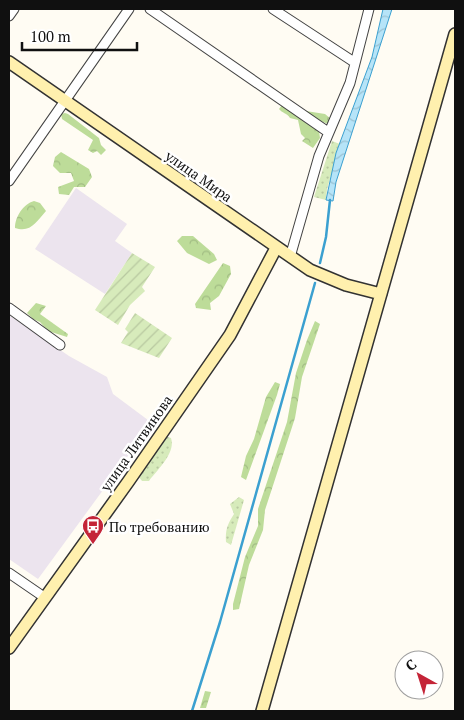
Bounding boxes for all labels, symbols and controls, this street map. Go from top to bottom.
scale bar [22,20,138,52]
text: 100 m [30,26,71,46]
street label: улица Мира [161,145,236,206]
street label: улица Литвинова [95,391,176,496]
bus stop icon: По требованию [81,514,105,545]
place label: По требованию [109,517,210,536]
north arrow [394,650,444,700]
text: С [401,654,420,675]

